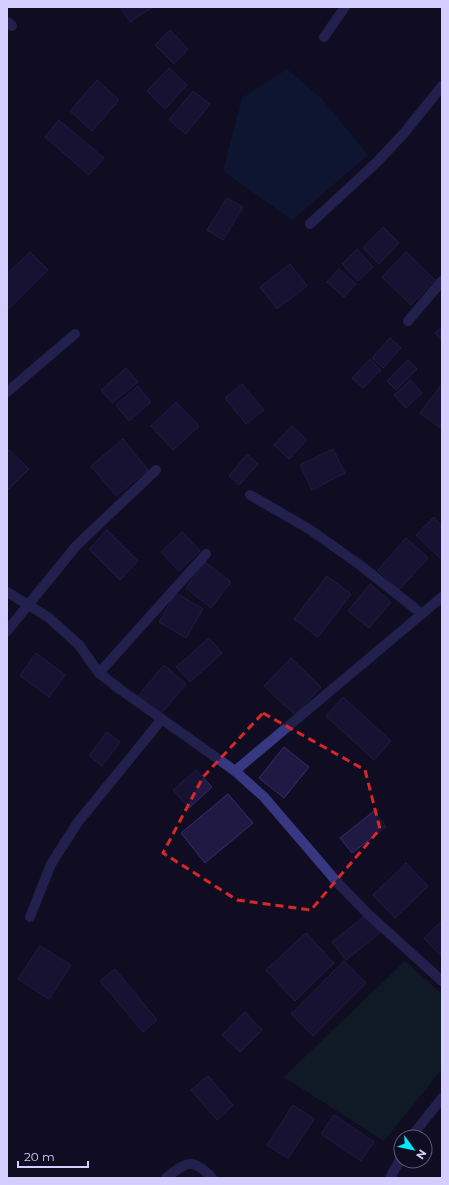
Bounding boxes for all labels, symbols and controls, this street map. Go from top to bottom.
north arrow [393,1129,433,1169]
scale bar [18,1143,88,1169]
text: N [413,1147,430,1162]
text: 20 m [24,1149,55,1164]

